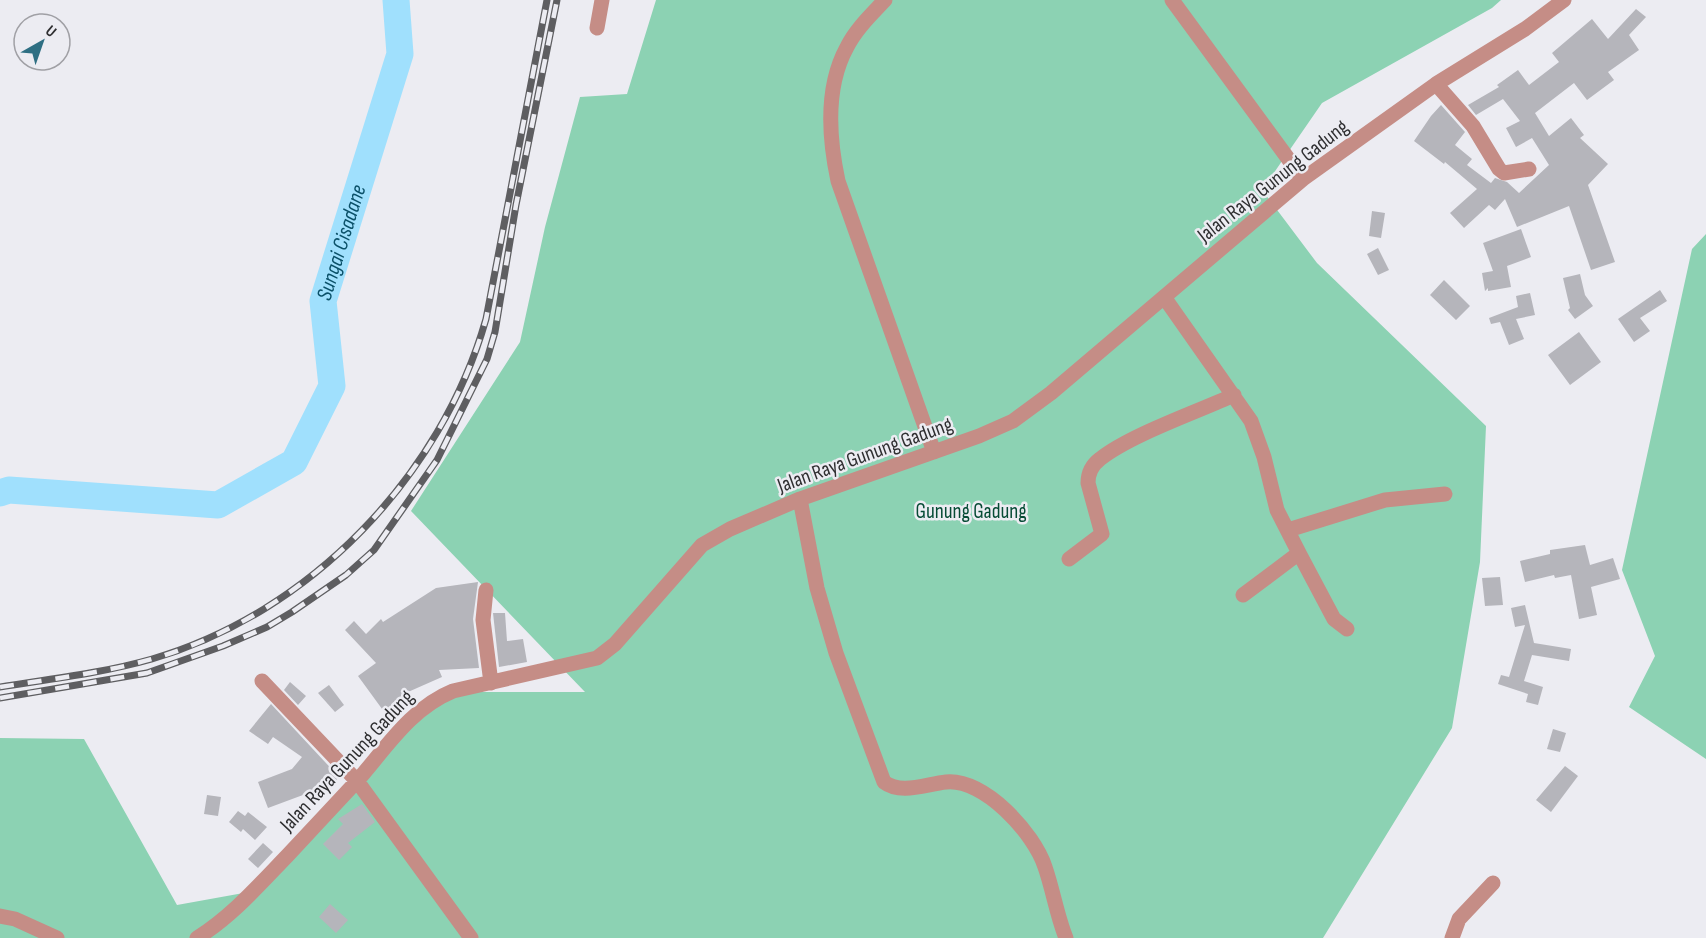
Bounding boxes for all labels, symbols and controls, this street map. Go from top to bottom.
north arrow [12,12,72,72]
text: U [41,22,60,42]
street label: Jalan Raya Gunung Gadung [1192,114,1353,248]
water label: Sungai Cisadane [311,181,372,304]
street label: Jalan Raya Gunung Gadung [773,412,956,499]
park label: Gunung Gadung [915,499,1027,524]
street label: Jalan Raya Gunung Gadung [274,685,419,838]

